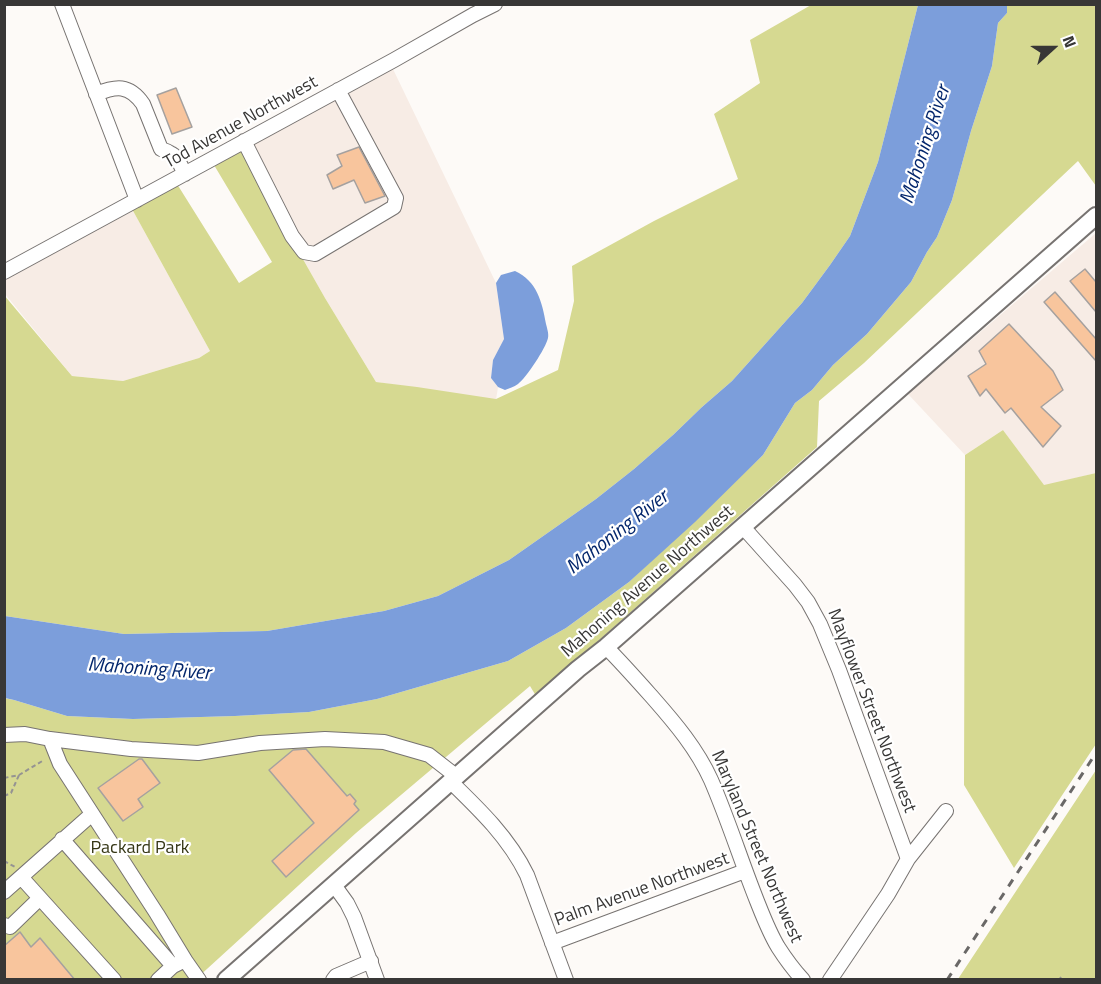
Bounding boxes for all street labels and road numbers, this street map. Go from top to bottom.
street label: Tod Avenue Northwest [160,72,322,174]
street label: Mahoning Avenue Northwest [557,501,739,663]
street label: Mayflower Street Northwest [822,606,920,816]
street label: Maryland Street Northwest [706,748,806,946]
street label: Palm Avenue Northwest [552,848,732,932]

